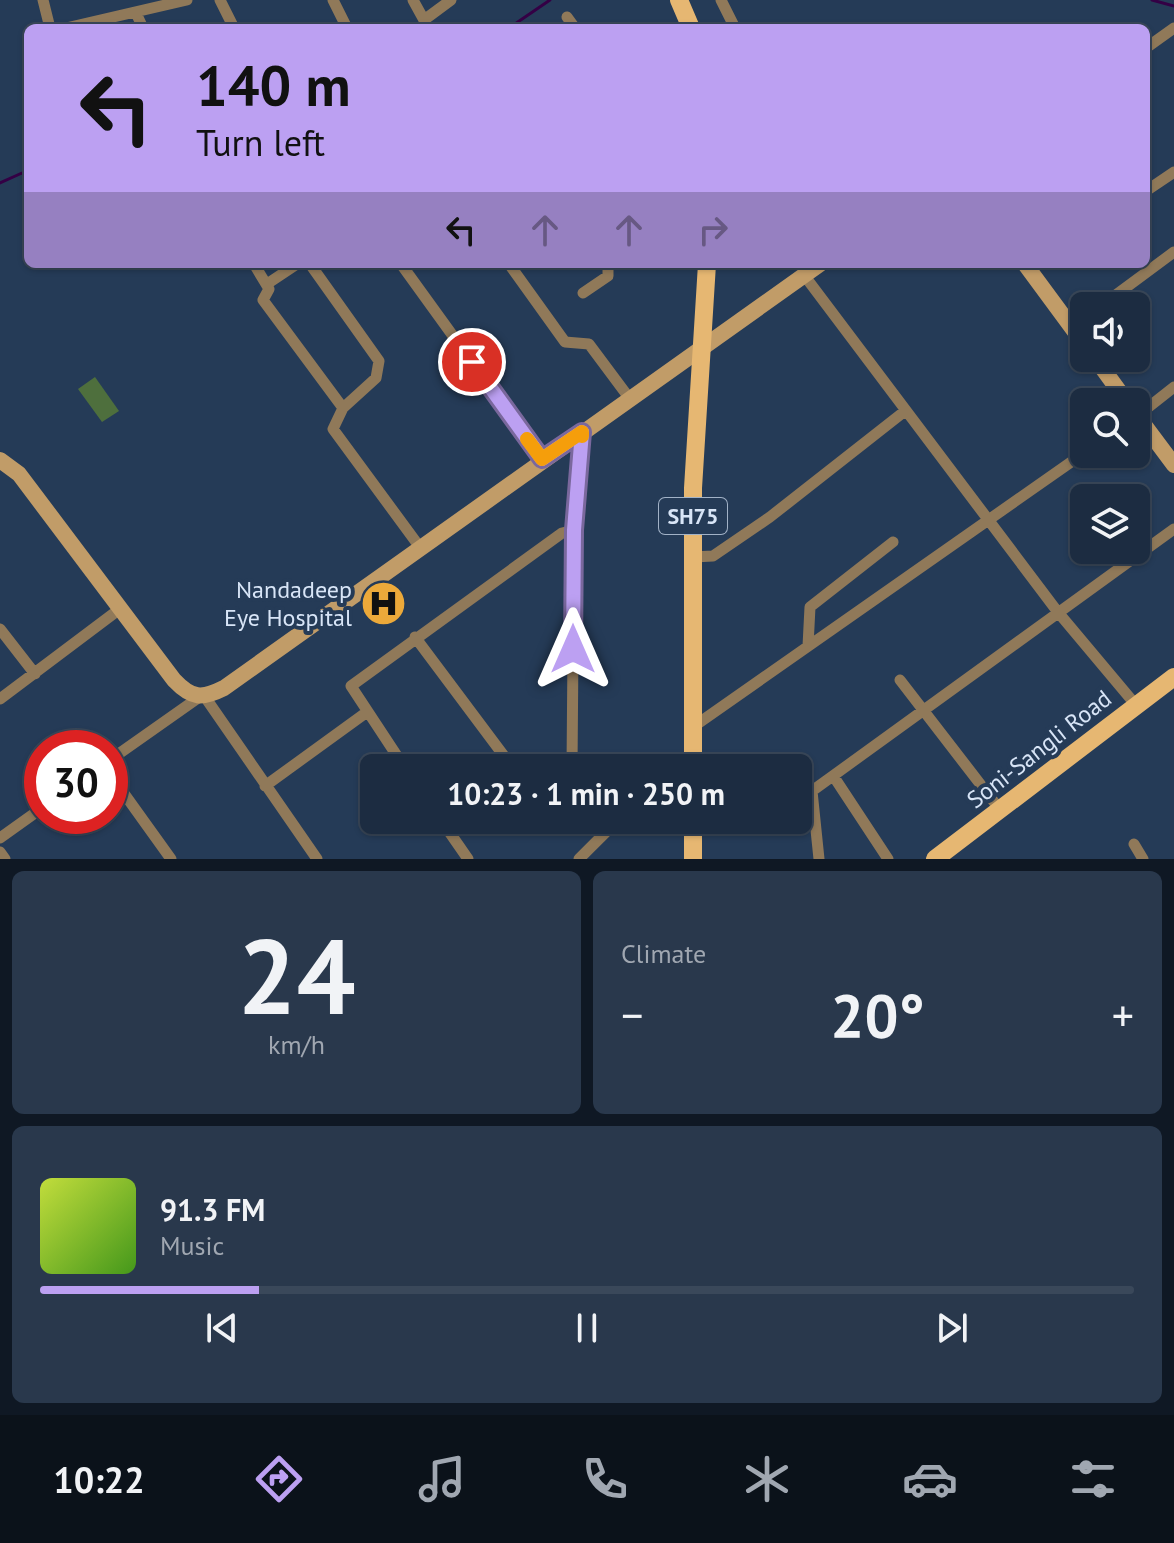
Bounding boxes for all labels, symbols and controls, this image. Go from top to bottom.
text: 140 m [196,49,351,121]
icon: left [64,56,168,160]
text: Turn left [196,119,325,166]
icon: left [439,208,483,252]
icon: ahead [523,208,567,252]
icon: ahead [607,208,651,252]
icon: right [691,208,735,252]
map controls [1070,292,1150,564]
button: sound [1070,292,1150,372]
pin [438,328,506,396]
icon: arrive [450,340,494,384]
button: search [1070,388,1150,468]
button: layers [1070,484,1150,564]
road number: SH75 [659,498,727,534]
place label: Nandadeep Eye Hospital [224,574,352,633]
hospital icon: Nandadeep Eye Hospital [359,579,407,627]
position arrow [531,607,615,691]
street label: Soni-Sangli Road [960,683,1118,815]
speed limit sign: 30 [24,730,128,834]
text: 10:23 · 1 min · 250 m [447,774,725,813]
text: 24 [238,908,355,1043]
text: Climate [621,937,706,970]
text: 20° [830,976,925,1054]
text: − [621,986,643,1043]
text: + [1112,986,1134,1043]
text: km/h [268,1028,325,1061]
text: 91.3 FM [160,1190,265,1229]
text: Music [160,1229,224,1262]
icon: previous [200,1306,244,1350]
icon: pause [565,1306,609,1350]
icon: next [930,1306,974,1350]
icon: directions [251,1451,307,1507]
icon: music [414,1451,470,1507]
icon: phone [577,1451,633,1507]
icon: climate [739,1451,795,1507]
icon: car [902,1451,958,1507]
icon: filters [1065,1451,1121,1507]
text: 10:22 [53,1456,145,1503]

